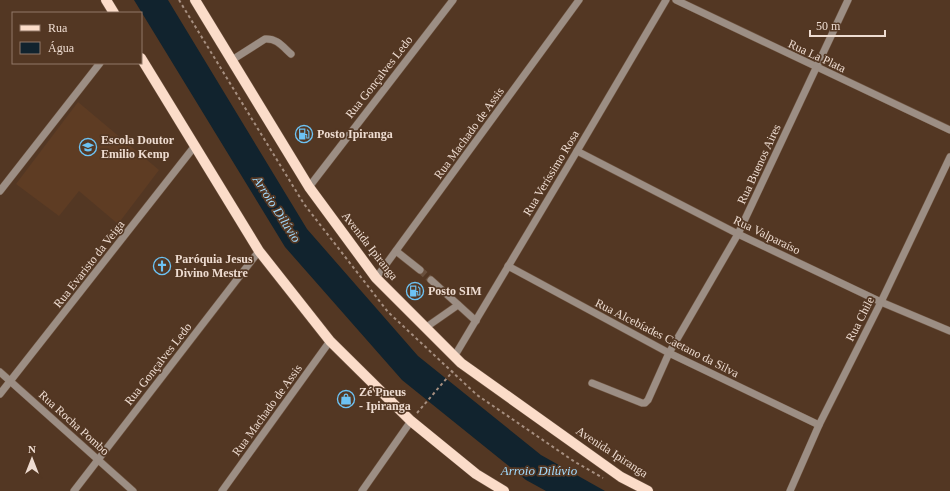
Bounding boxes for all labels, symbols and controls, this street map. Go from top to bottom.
legend [12,12,142,64]
scale bar [810,12,885,38]
text: 50 m [816,19,841,33]
text: Rua [48,21,68,35]
street label: Rua Gonçalves Ledo [343,33,415,121]
street label: Rua La Plata [786,37,849,76]
text: Água [48,41,75,55]
street label: Rua Machado de Assis [431,84,507,181]
street label: Rua Buenos Aires [734,121,784,206]
fuel station icon: Posto Ipiranga [294,124,314,144]
place label: Posto Ipiranga [317,127,393,141]
street label: Rua Veríssimo Rosa [520,127,582,218]
place label: Escola Doutor Emilio Kemp [101,133,175,161]
school or university icon: Escola Doutor Emilio Kemp [78,137,98,157]
water label: Arroio Dilúvio [249,172,304,246]
street label: Avenida Ipiranga [339,209,401,283]
street label: Rua Valparaíso [731,213,803,257]
street label: Rua Evaristo da Veiga [51,217,128,310]
place label: Paróquia Jesus Divino Mestre [175,252,253,280]
church icon: Paróquia Jesus Divino Mestre [152,256,172,276]
fuel station icon: Posto SIM [405,281,425,301]
place label: Posto SIM [428,284,482,298]
street label: Rua Chile [843,294,877,344]
street label: Rua Alcebíades Caetano da Silva [593,296,742,381]
street label: Rua Gonçalves Ledo [122,320,194,408]
street label: Rua Machado de Assis [229,361,305,458]
place label: Zé Pneus - Ipiranga [359,385,411,413]
street label: Rua Rocha Pombo [36,388,112,458]
shop icon: Zé Pneus - Ipiranga [336,389,356,409]
street label: Avenida Ipiranga [573,424,651,481]
north arrow [12,439,52,479]
text: N [28,443,36,455]
water label: Arroio Dilúvio [500,463,578,478]

